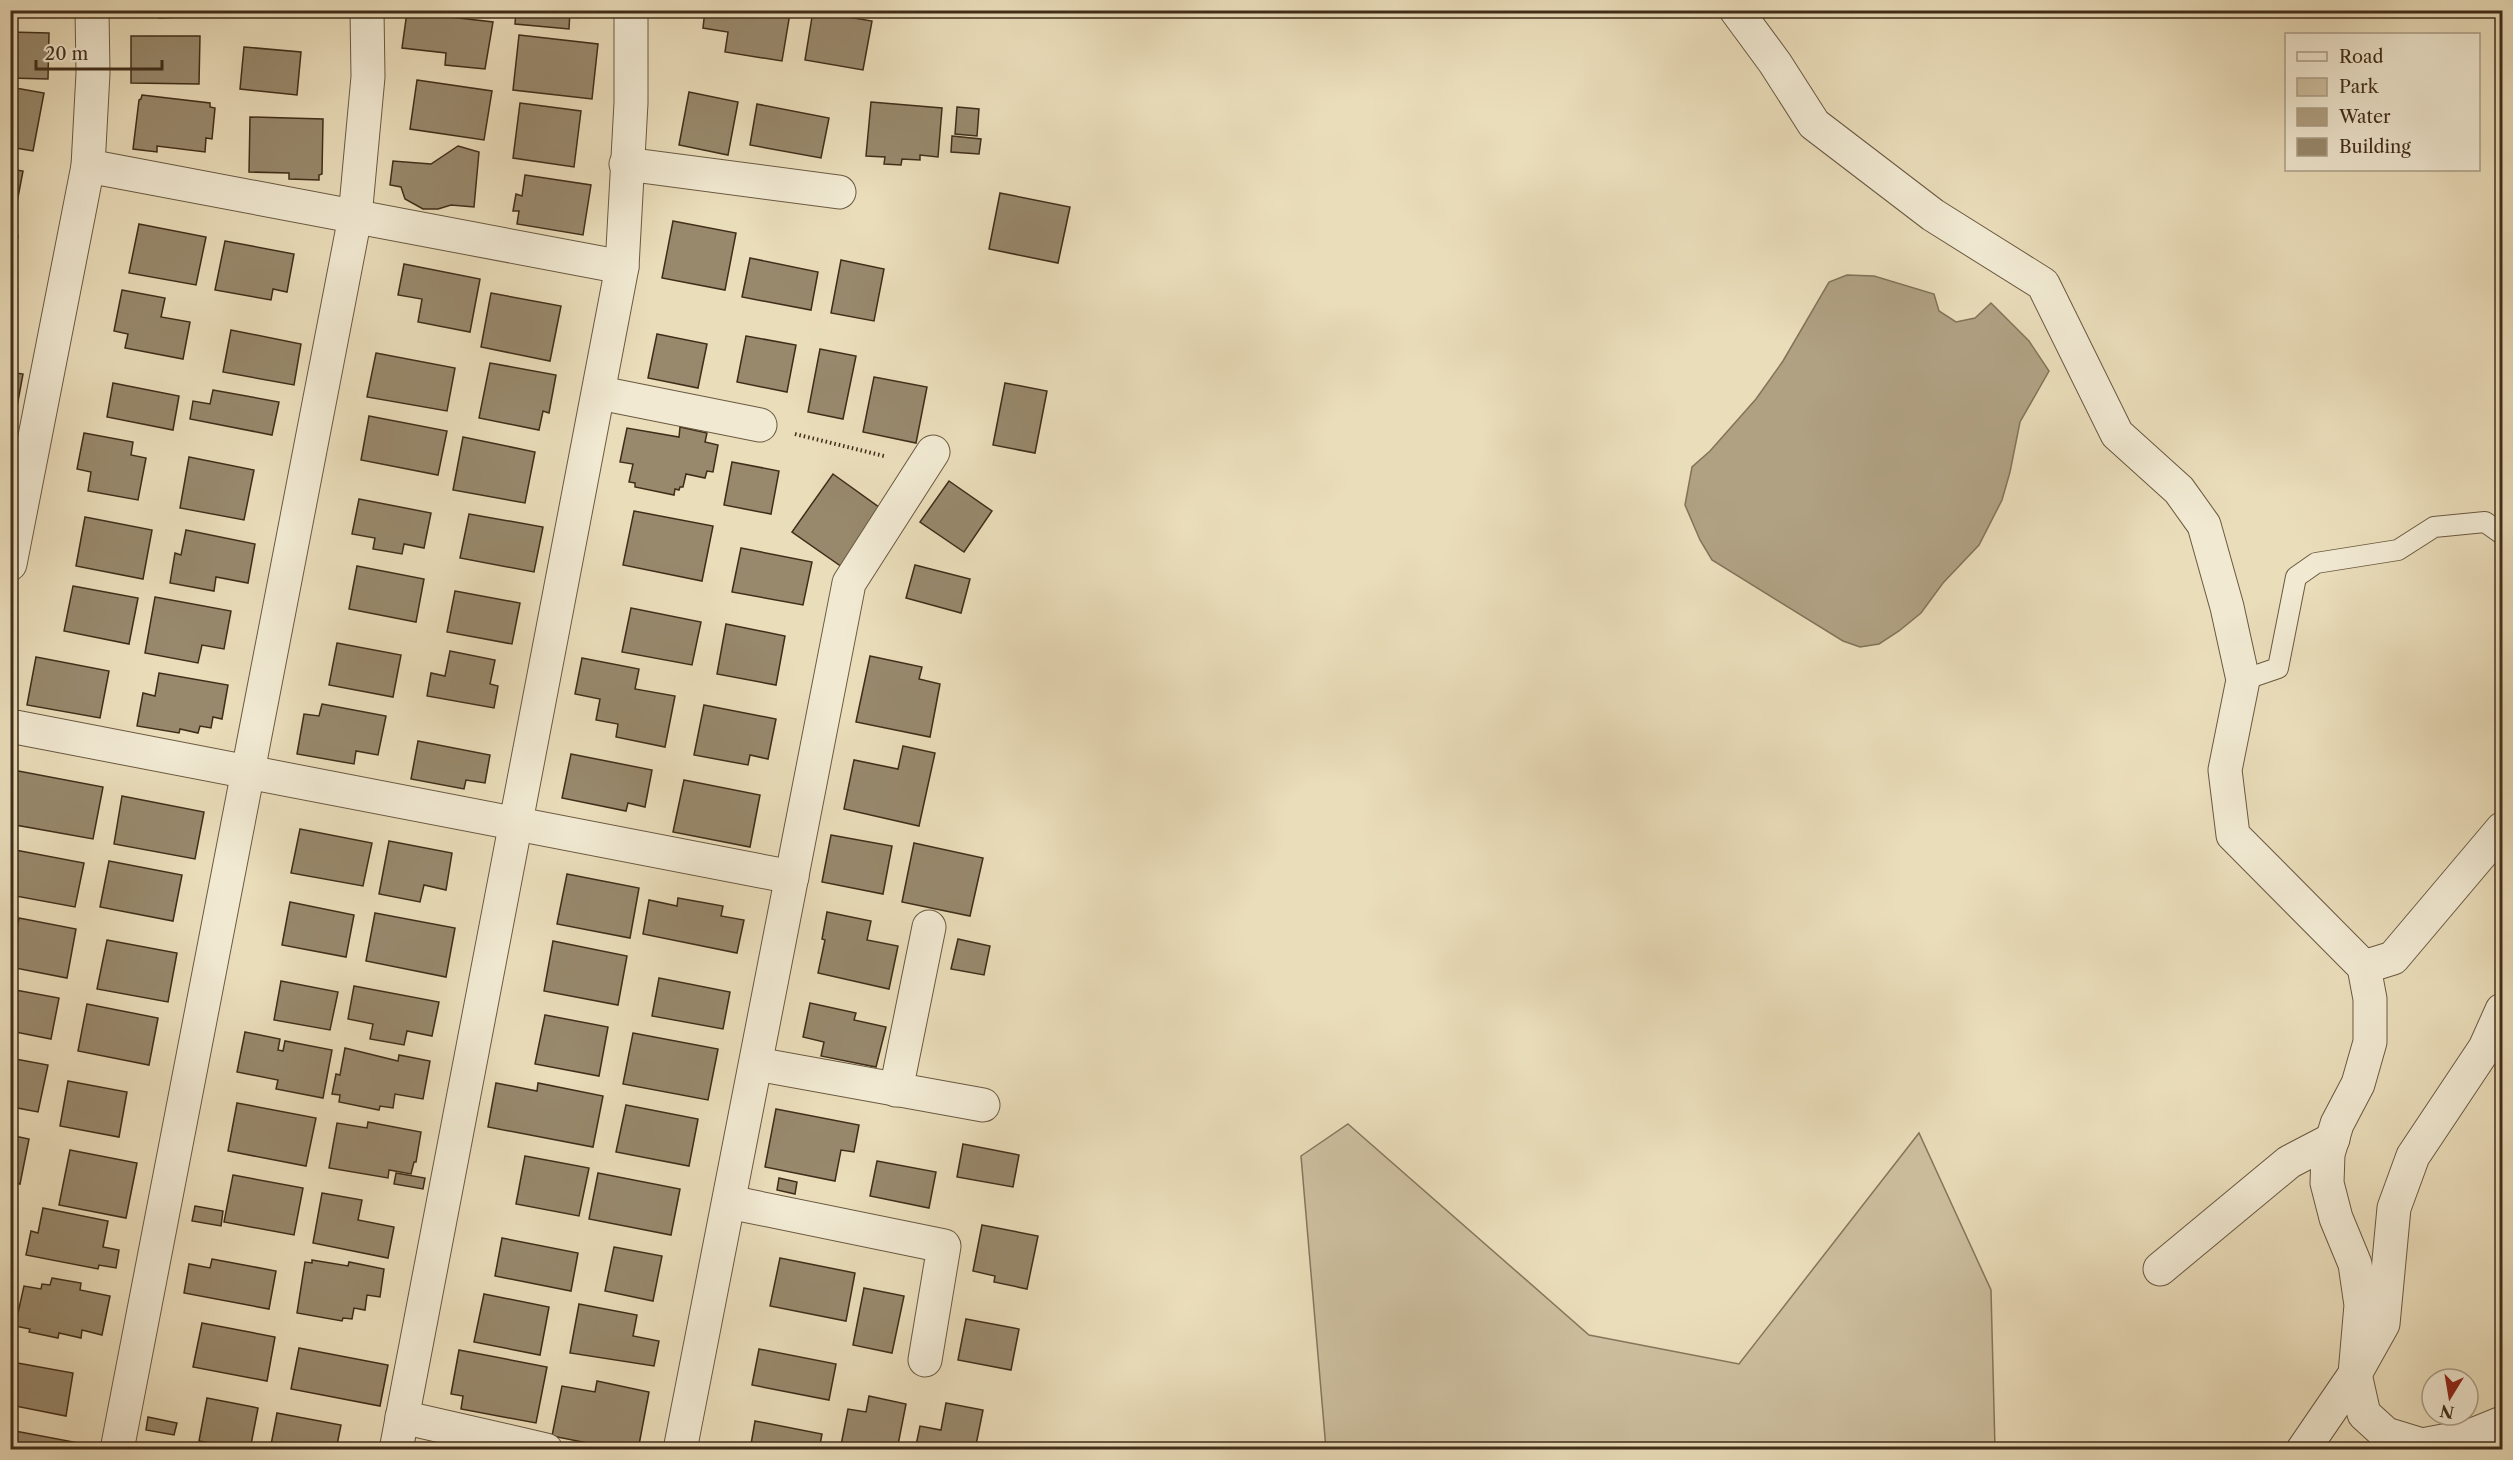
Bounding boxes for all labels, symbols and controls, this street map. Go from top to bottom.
scale bar [36,33,162,71]
legend [2285,33,2480,171]
text: 20 m [45,43,89,65]
text: Road [2339,46,2384,68]
text: Park [2339,76,2380,98]
text: Water [2338,106,2391,128]
text: Building [2339,136,2411,158]
north arrow [2420,1367,2480,1427]
text: N [2438,1401,2456,1423]

